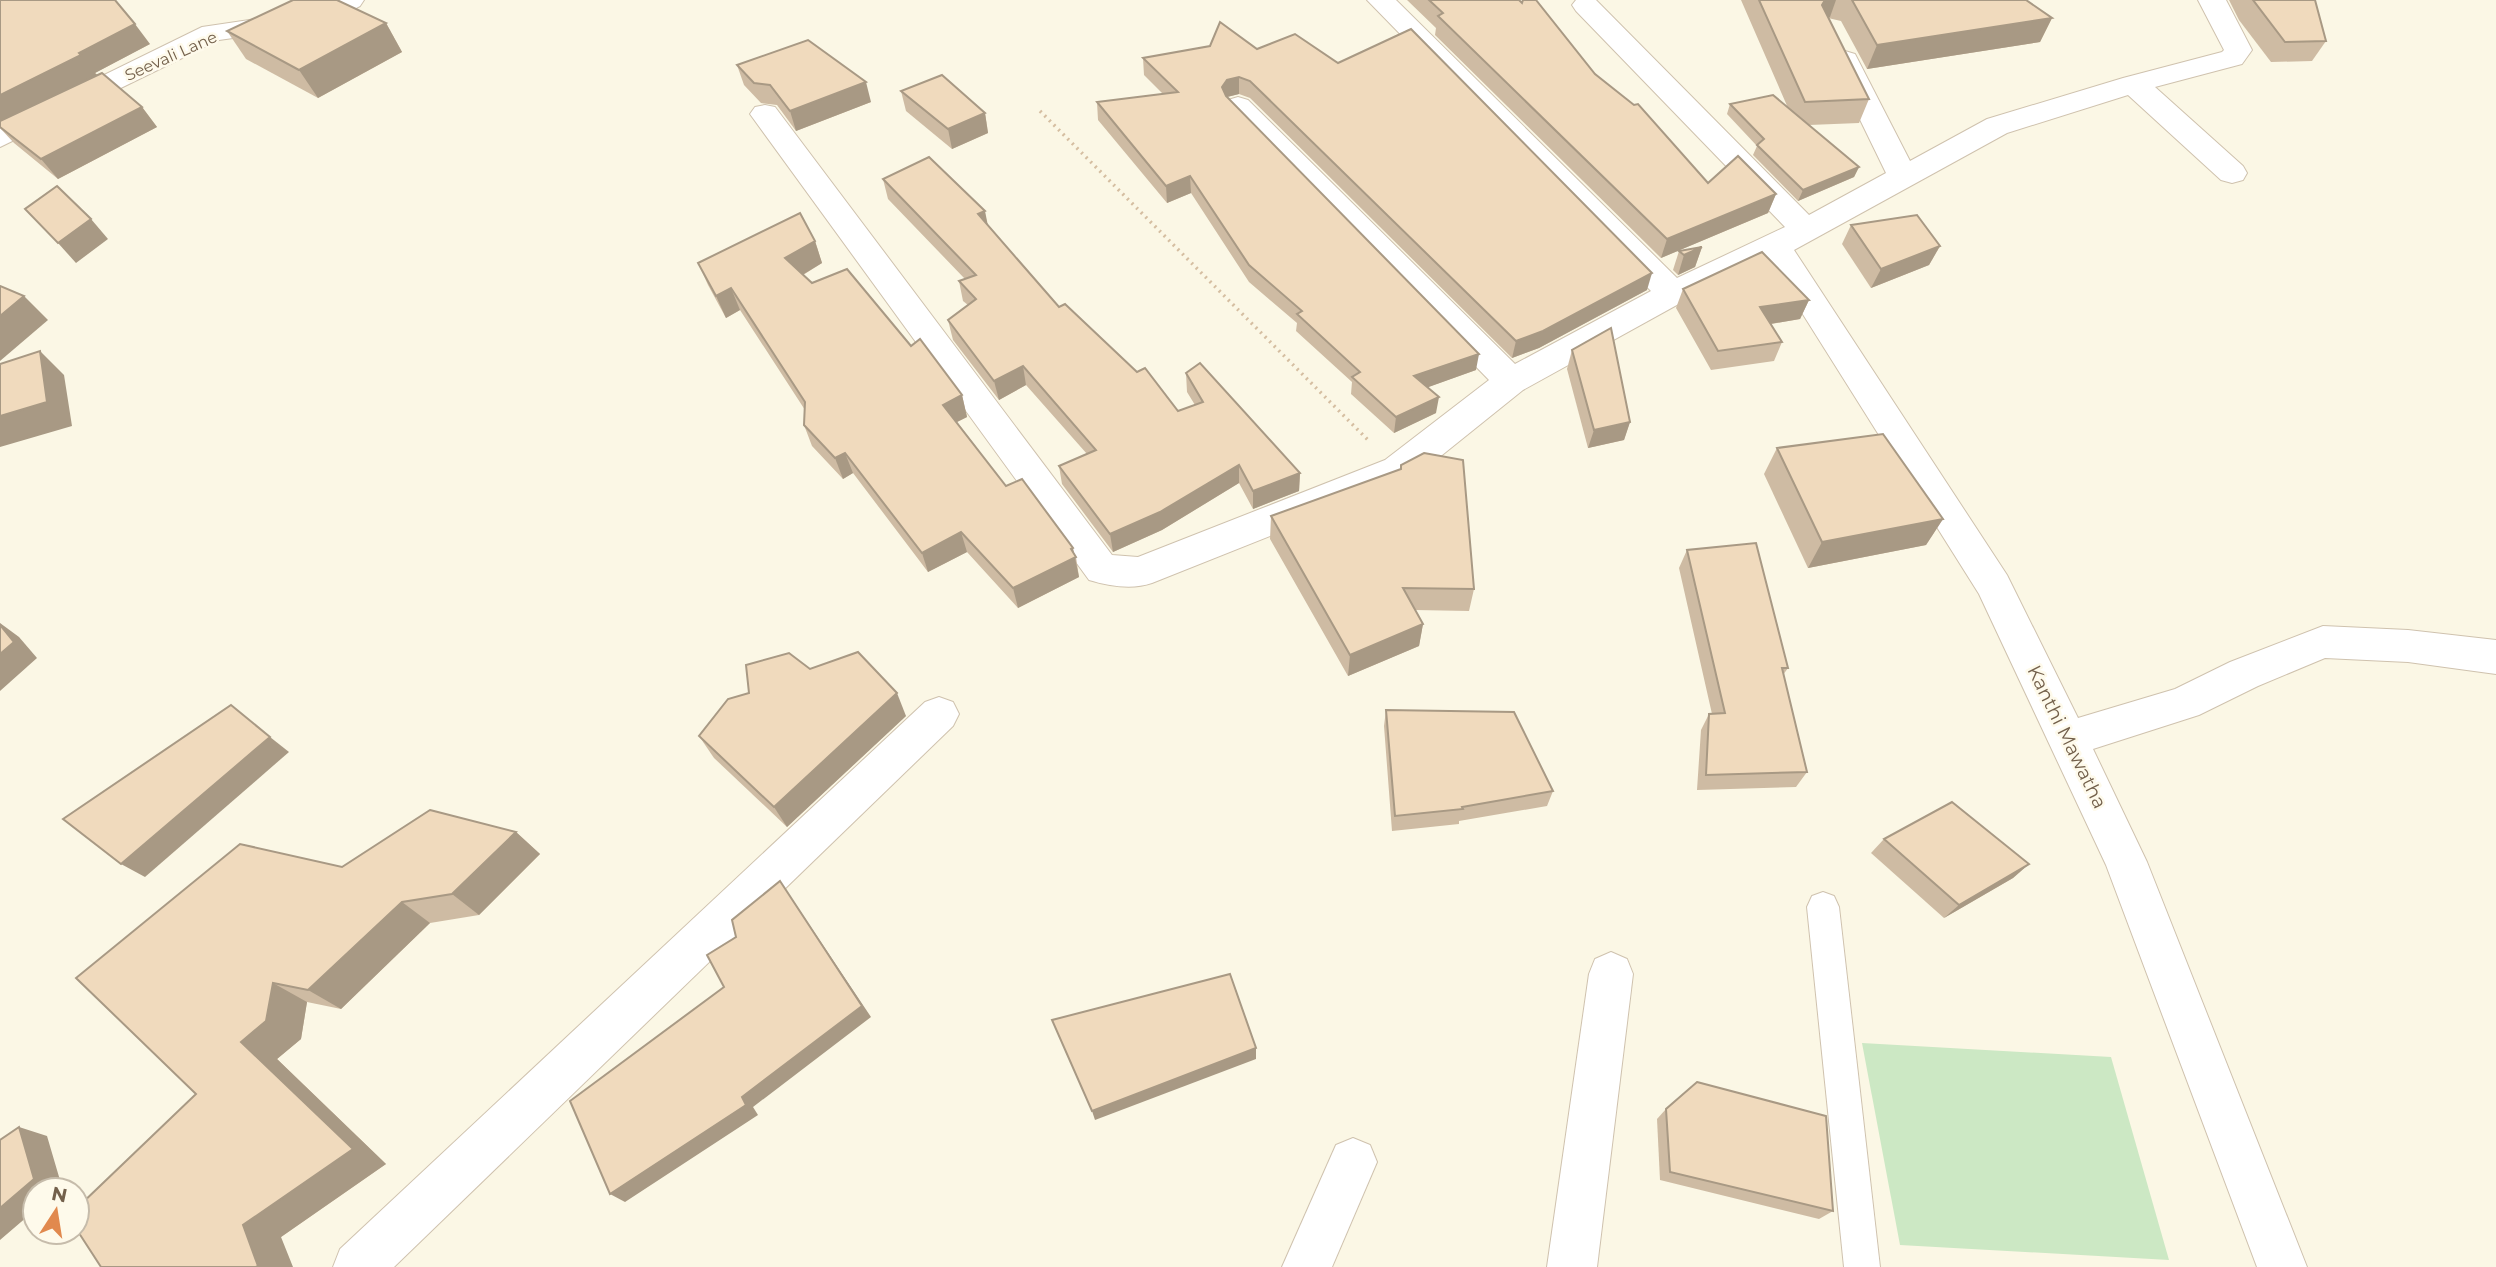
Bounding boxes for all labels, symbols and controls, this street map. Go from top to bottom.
street label: Seevali Lane [122,27,220,85]
street label: Kanthi Mawatha [2022,662,2112,812]
north arrow [21,1176,91,1246]
text: N [50,1182,69,1208]

